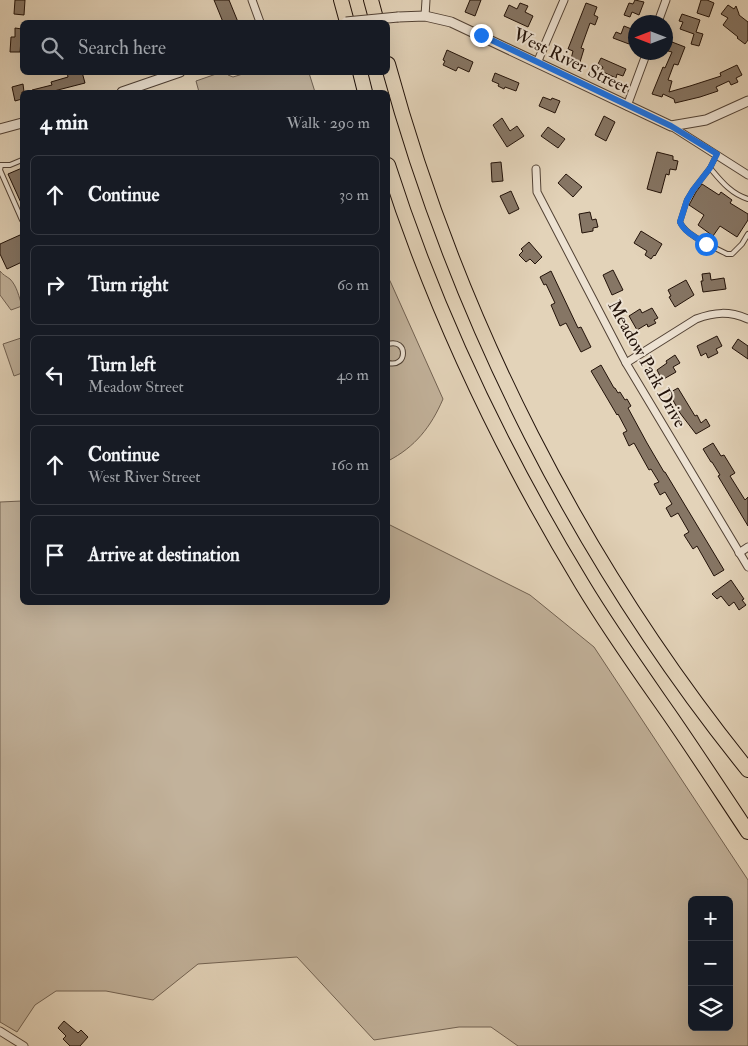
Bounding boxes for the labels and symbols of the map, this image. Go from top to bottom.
north arrow [628,15,673,60]
street label: West River Street [508,22,633,99]
route end [470,24,493,47]
route start [695,233,718,256]
street label: Meadow Park Drive [602,296,692,432]

